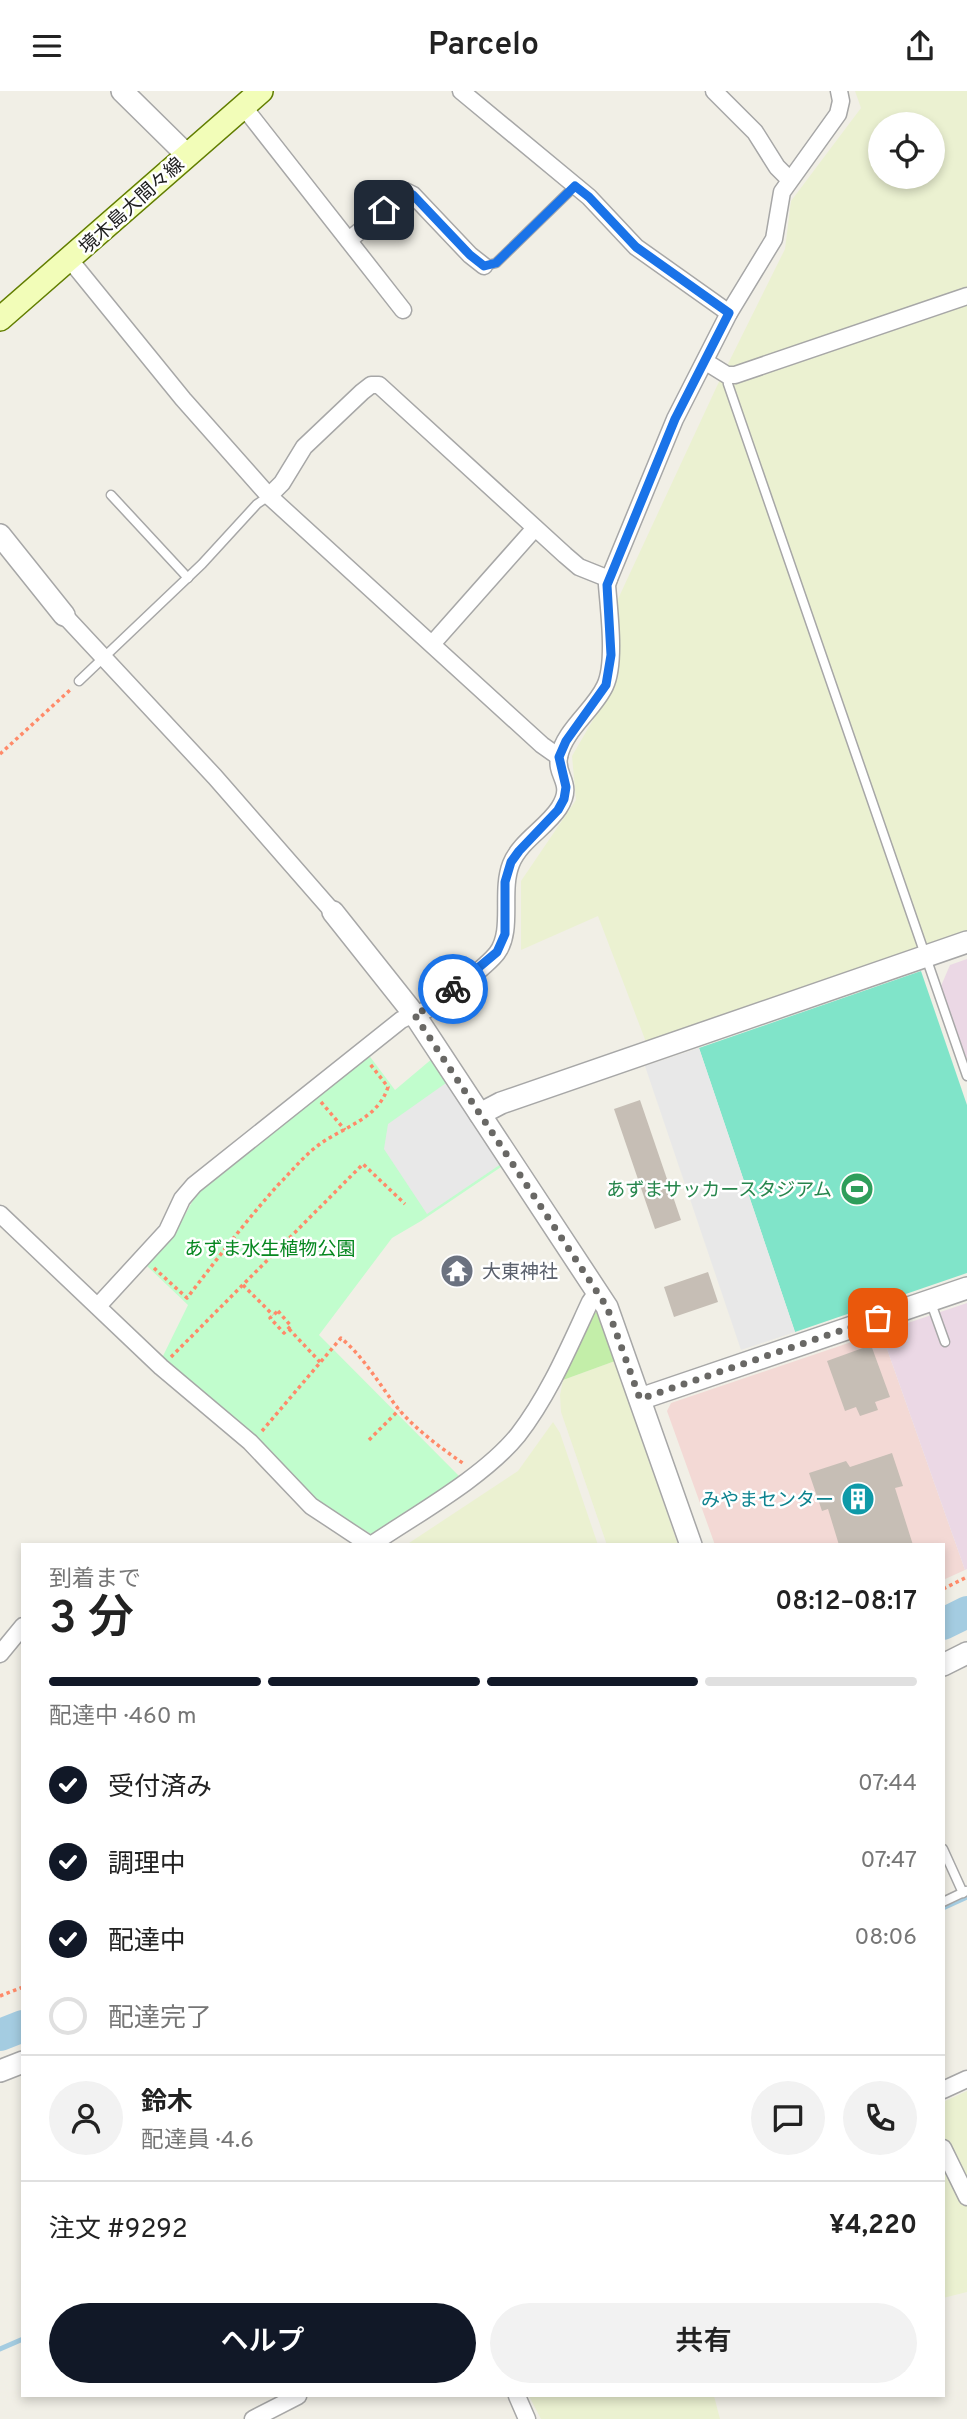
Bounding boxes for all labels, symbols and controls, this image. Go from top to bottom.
text: Parcelo [428,26,539,66]
icon: menu [28,27,66,65]
icon: share [901,27,939,65]
map controls [868,112,945,189]
button: locate [868,112,945,189]
street label: 境木島大間々線 [75,153,190,260]
pin [354,180,414,240]
icon: home [365,191,403,229]
courier [418,954,488,1024]
icon: bike [434,970,472,1008]
sports icon: あずまサッカースタジアム [838,1170,876,1208]
place label: あずまサッカースタジアム [606,1179,832,1203]
park label: あずま水生植物公園 [184,1238,356,1262]
temple icon: 大東神社 [438,1252,476,1290]
place label: 大東神社 [482,1261,558,1285]
pin [848,1288,908,1348]
icon: bag [859,1299,897,1337]
building icon: みやまセンター [839,1480,877,1518]
place label: みやまセンター [701,1489,834,1513]
text: 到着まで [49,1566,141,1595]
text: 08:12–08:17 [775,1586,917,1619]
text: 3 分 [49,1591,134,1650]
text: 配達中 · 460 m [49,1703,196,1732]
icon: check [49,1766,87,1804]
text: 07:44 [858,1770,917,1799]
text: 受付済み [108,1772,212,1805]
icon: check [49,1843,87,1881]
text: 07:47 [861,1847,917,1876]
text: 調理中 [108,1849,186,1882]
icon: check [49,1920,87,1958]
text: 08:06 [855,1924,917,1953]
text: 配達中 [108,1926,186,1959]
text: 配達完了 [108,2003,212,2036]
button: person [49,2081,123,2155]
button: chat [751,2081,825,2155]
button: phone [843,2081,917,2155]
text: 鈴木 [141,2087,193,2120]
text: 配達員 · 4.6 [141,2127,254,2156]
text: ¥4,220 [829,2210,917,2243]
text: 注文 #9292 [49,2214,188,2247]
button: ヘルプ [49,2303,476,2383]
button: 共有 [490,2303,917,2383]

